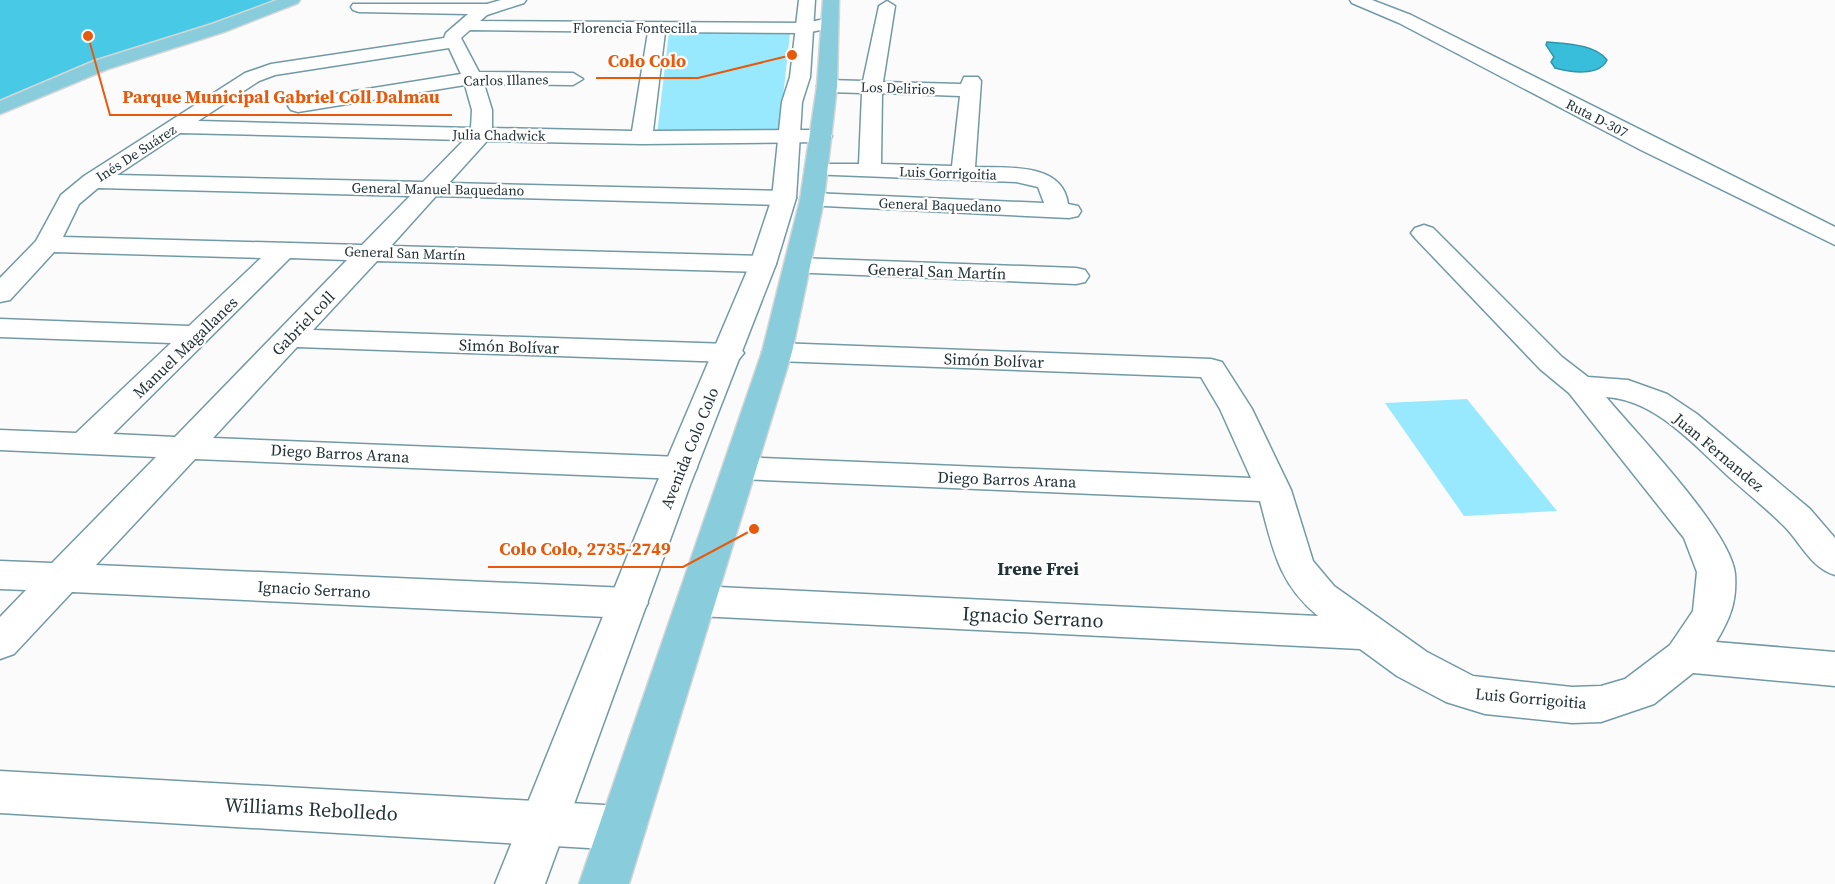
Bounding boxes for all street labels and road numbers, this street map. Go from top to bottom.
street label: Florencia Fontecilla [573,18,698,38]
street label: Carlos Illanes [463,69,549,91]
street label: Los Delirios [860,77,936,99]
street label: Ruta D-307 [1562,94,1632,142]
street label: Inés De Suárez [92,119,181,186]
street label: Julia Chadwick [451,124,546,146]
street label: Luis Gorrigoitia [899,161,998,185]
street label: General Manuel Baquedano [351,177,525,201]
street label: General Baquedano [878,193,1002,217]
street label: General San Martín [344,241,467,265]
street label: General San Martín [867,258,1007,284]
street label: Gabriel coll [267,286,340,360]
street label: Manuel Magallanes [128,291,242,403]
street label: Simón Bolívar [459,333,560,359]
street label: Simón Bolívar [944,347,1045,373]
street label: Avenida Colo Colo [655,384,723,512]
street label: Juan Fernandez [1668,407,1769,496]
street label: Diego Barros Arana [270,438,411,468]
street label: Diego Barros Arana [937,466,1078,492]
street label: Ignacio Serrano [257,575,371,603]
street label: Ignacio Serrano [962,599,1104,635]
street label: Luis Gorrigoitia [1474,682,1588,714]
street label: Williams Rebolledo [224,790,398,828]

